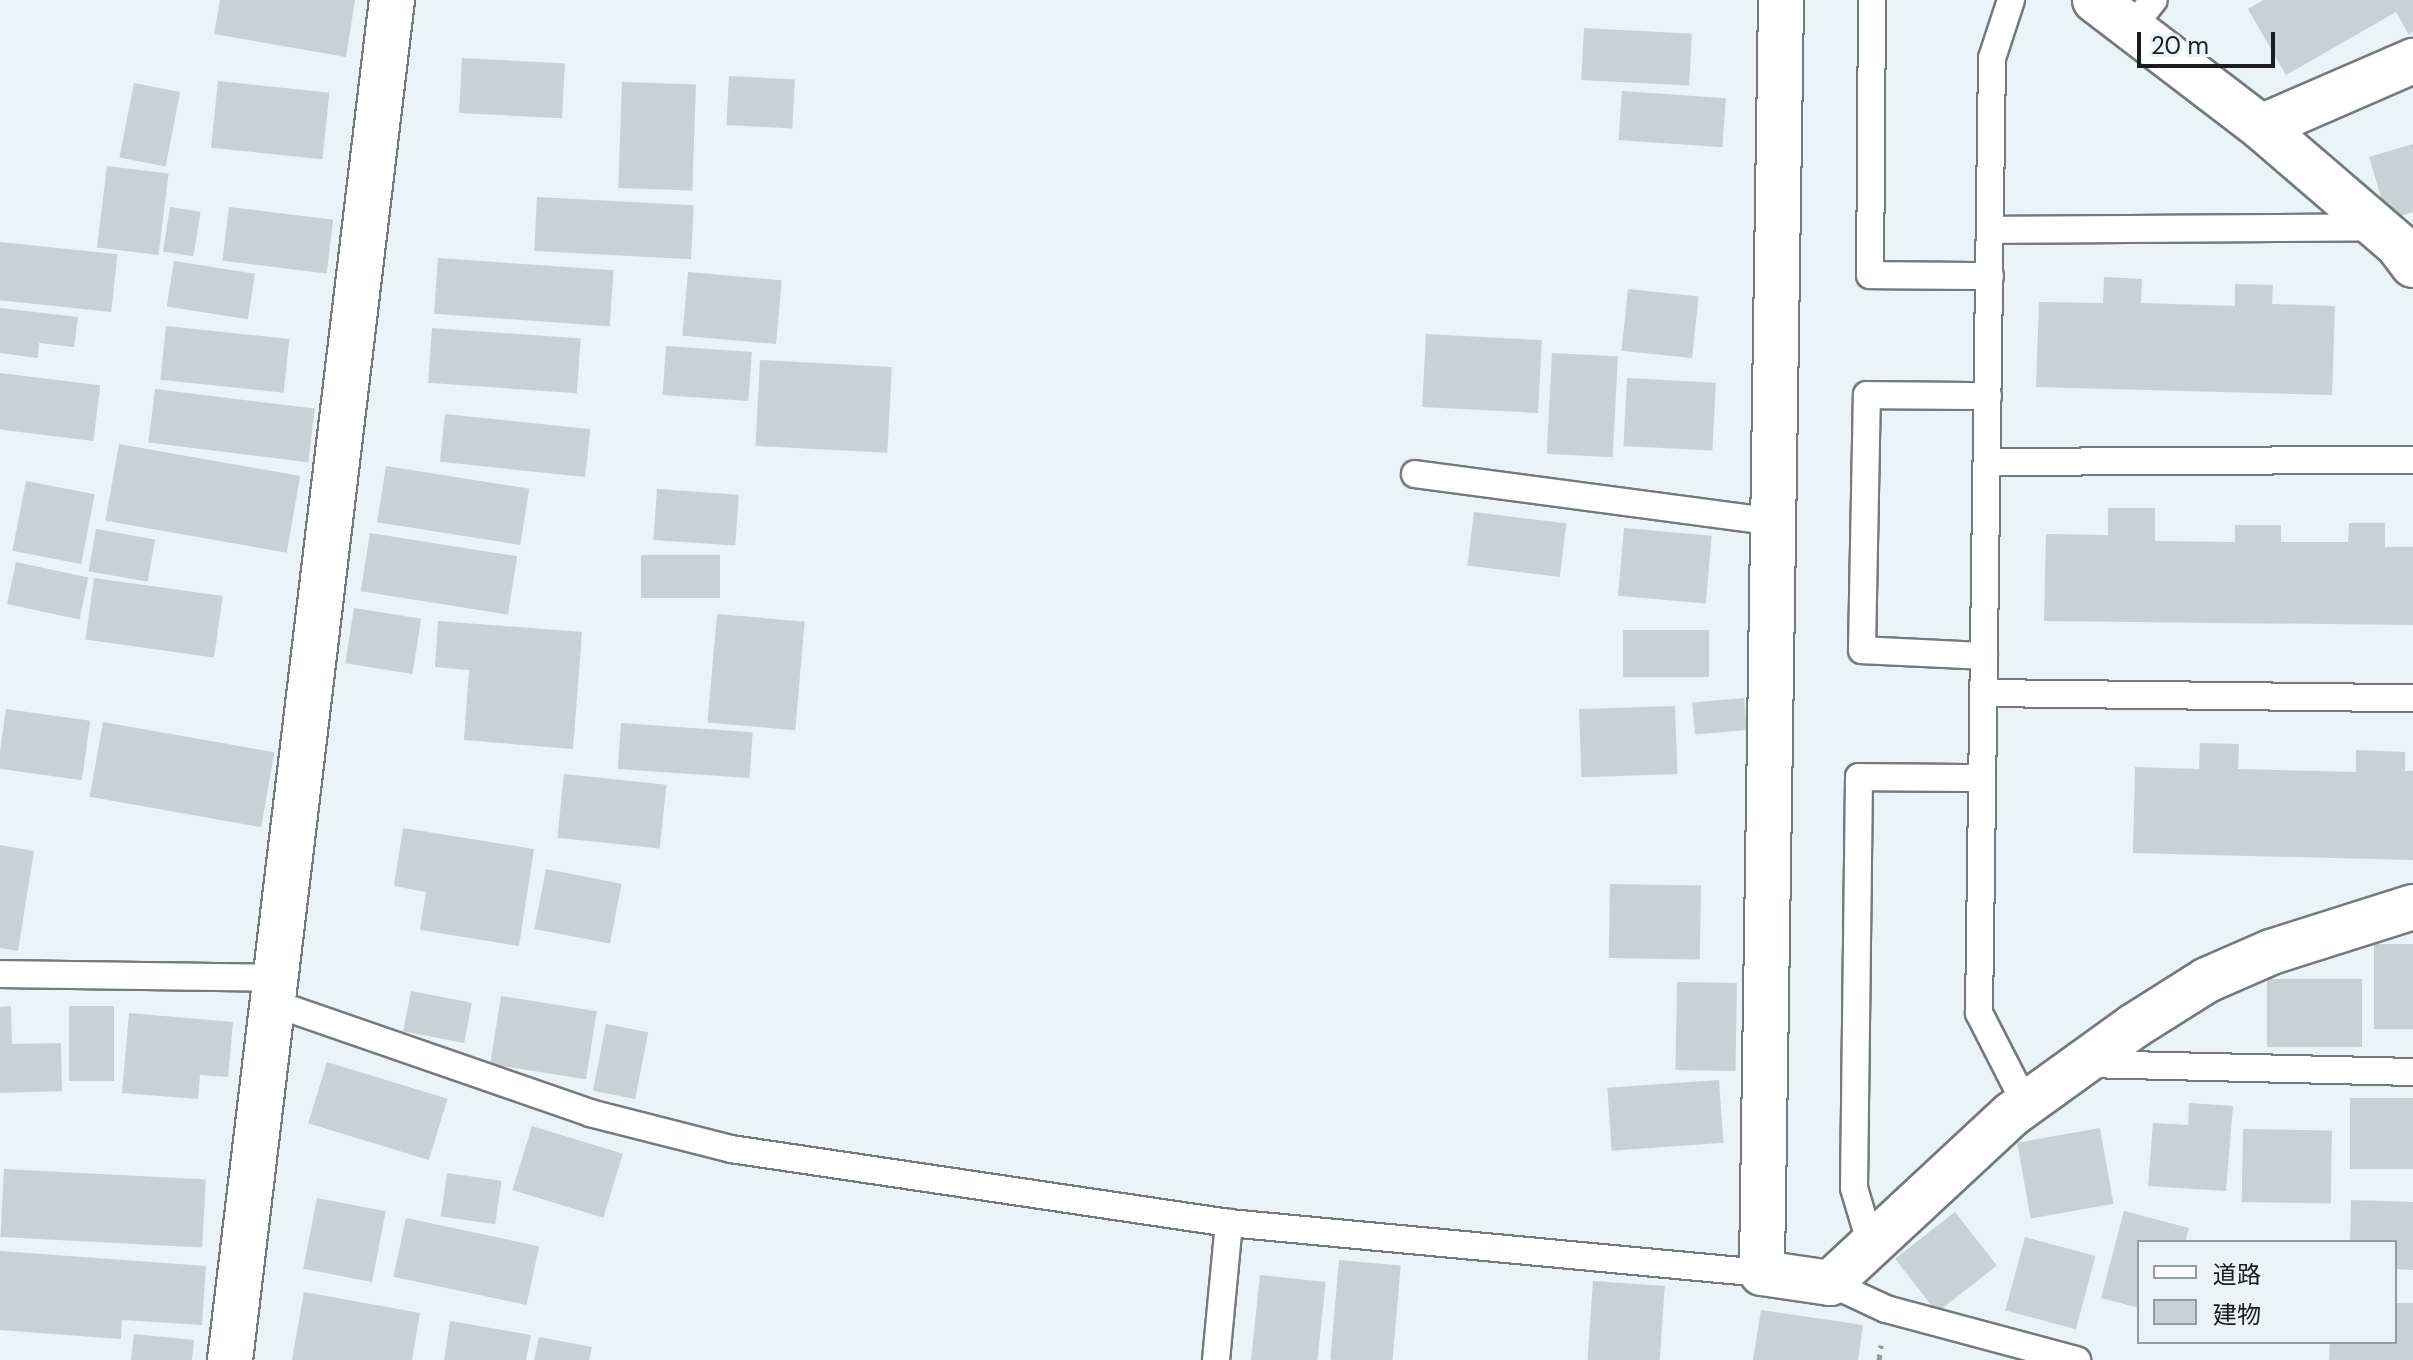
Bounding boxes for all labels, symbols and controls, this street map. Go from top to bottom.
scale bar [2141,16,2279,66]
text: 20 m [2151,30,2209,61]
legend [2137,1240,2397,1344]
text: 道路 [2213,1259,2261,1290]
text: 建物 [2213,1299,2261,1330]

